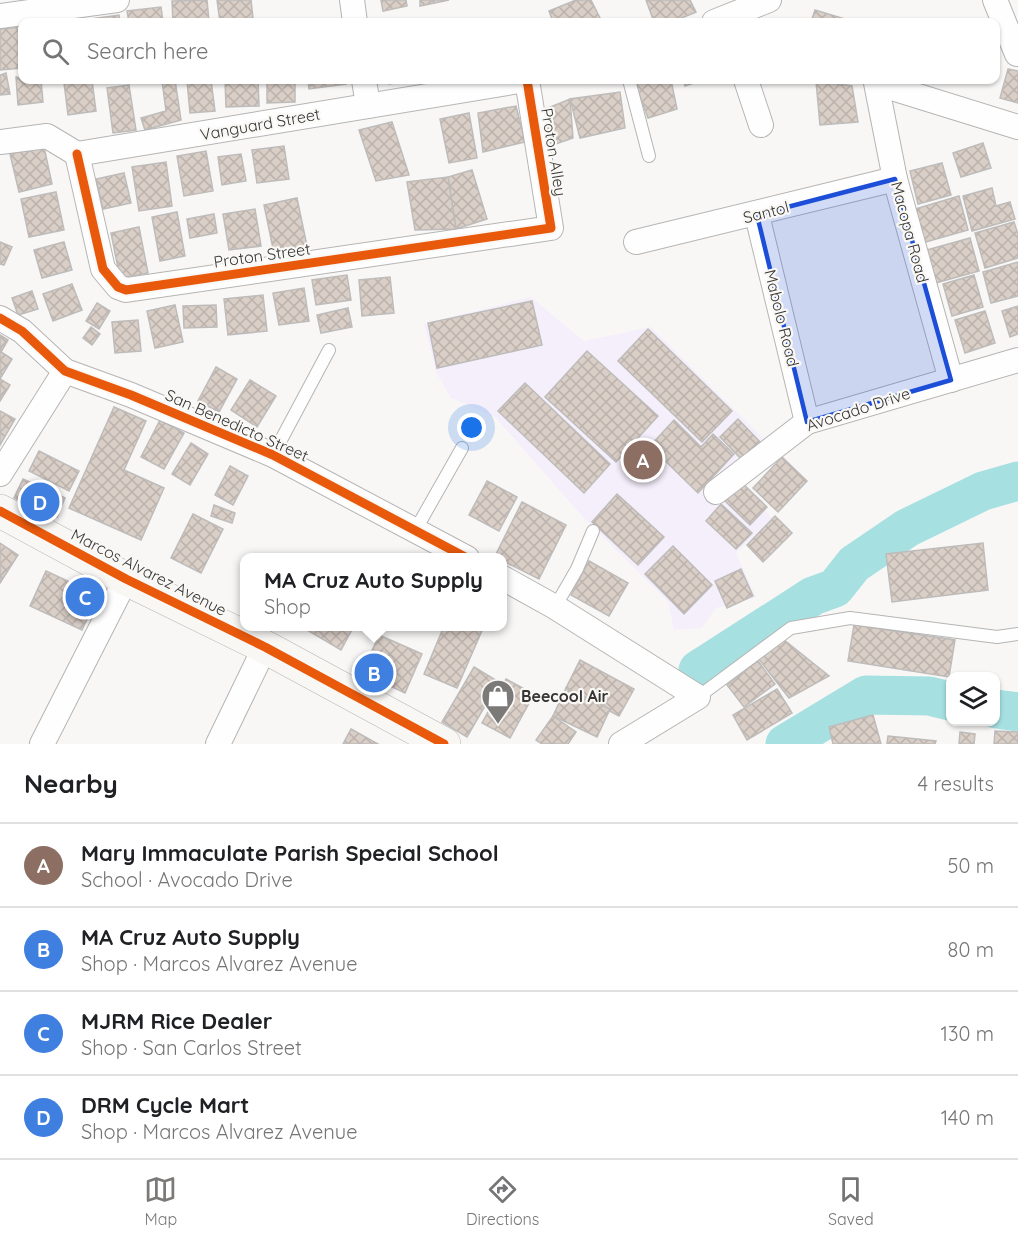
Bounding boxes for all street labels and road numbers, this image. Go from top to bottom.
street label: Vanguard Street [198,104,322,144]
street label: Proton Alley [537,106,571,198]
street label: Macopa Road [887,179,933,285]
street label: Santol [741,197,791,227]
street label: Proton Street [212,238,312,272]
street label: Mabolo Road [760,267,804,369]
street label: Avocado Drive [803,383,913,435]
street label: San Benedicto Street [162,384,312,466]
street label: Marcos Alvarez Avenue [68,524,230,620]

